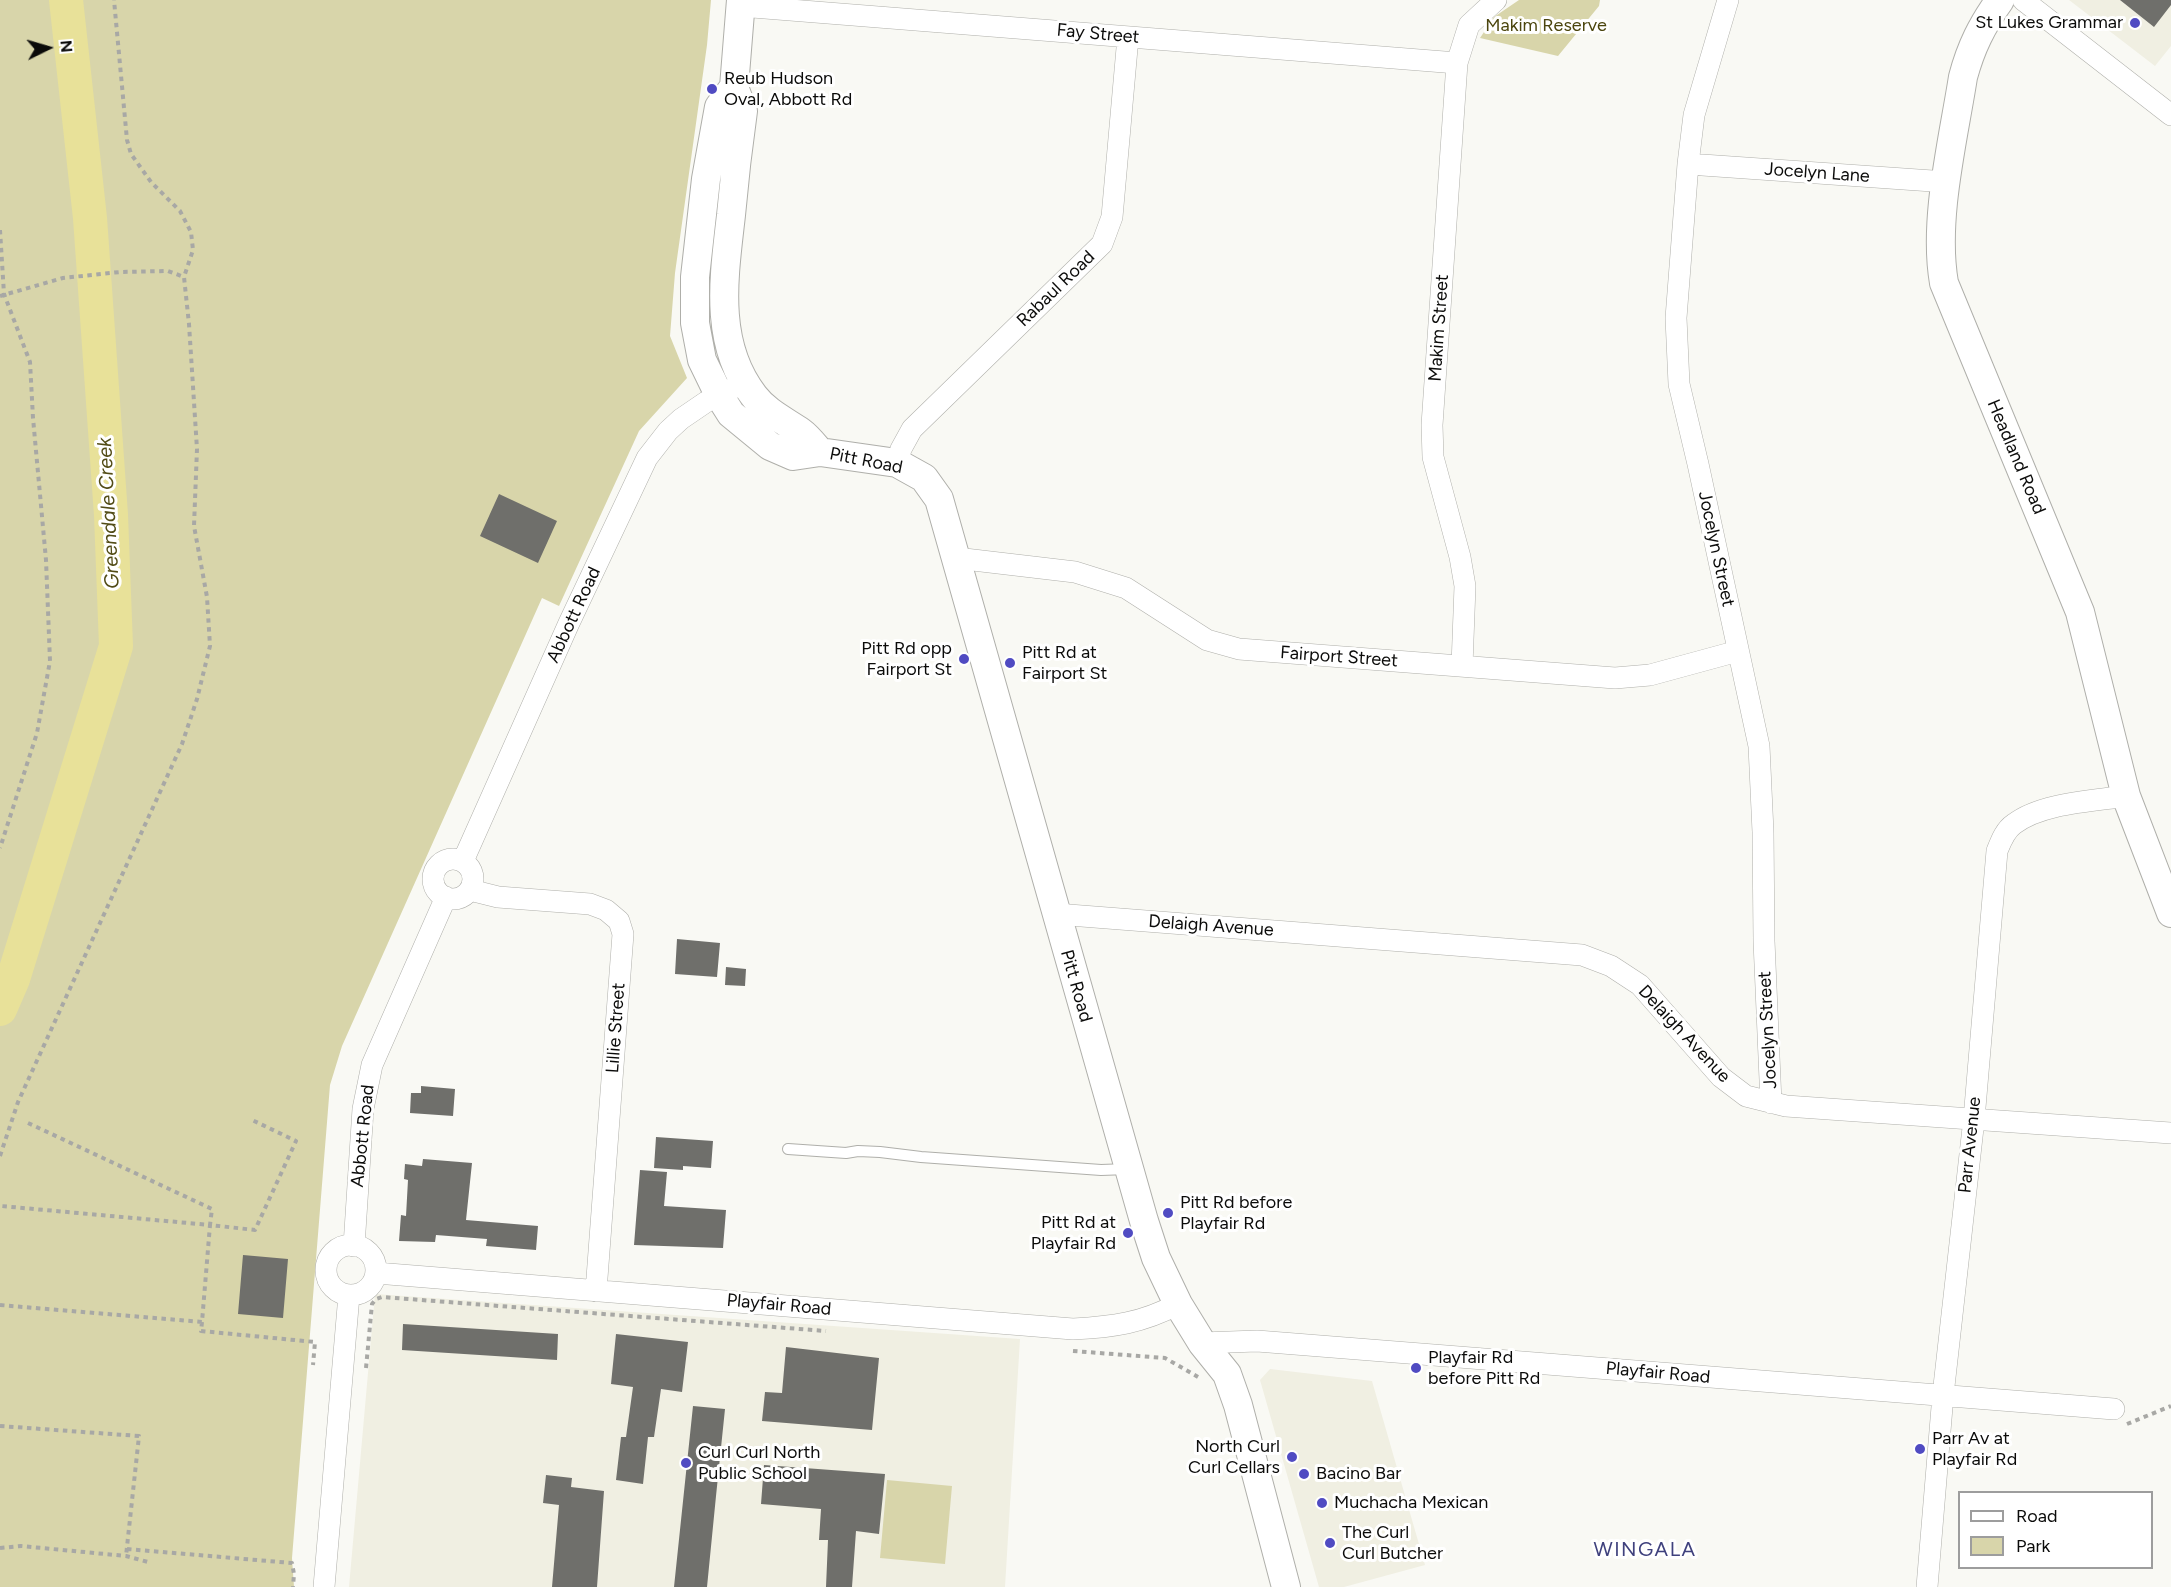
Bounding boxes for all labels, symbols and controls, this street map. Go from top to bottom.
place label: St Lukes Grammar [1975,12,2123,34]
park label: Makim Reserve [1485,15,1607,37]
marker: St Lukes Grammar [2128,16,2142,30]
north arrow [18,18,78,78]
street label: Fay Street [1056,20,1140,48]
text: N [56,39,76,53]
place label: Reub Hudson Oval, Abbott Rd [724,68,852,110]
marker: Reub Hudson Oval, Abbott Rd [705,82,719,96]
street label: Jocelyn Lane [1764,159,1870,187]
street label: Rabaul Road [1013,246,1099,332]
street label: Makim Street [1424,274,1454,382]
street label: Headland Road [1982,396,2050,518]
water label: Greendale Creek [93,437,125,589]
street label: Pitt Road [828,443,904,479]
street label: Jocelyn Street [1693,489,1739,609]
street label: Abbott Road [542,564,606,666]
place label: Pitt Rd opp Fairport St [861,638,952,680]
place label: Pitt Rd at Fairport St [1022,642,1107,684]
street label: Fairport Street [1279,642,1399,672]
marker: Pitt Rd opp Fairport St [957,652,971,666]
marker: Pitt Rd at Fairport St [1003,656,1017,670]
street label: Delaigh Avenue [1148,911,1274,941]
street label: Pitt Road [1055,947,1097,1025]
street label: Jocelyn Street [1754,971,1782,1089]
street label: Delaigh Avenue [1633,981,1735,1087]
street label: Lillie Street [602,982,630,1074]
street label: Abbott Road [347,1084,379,1188]
street label: Parr Avenue [1954,1096,1986,1194]
place label: Pitt Rd before Playfair Rd [1180,1192,1292,1234]
marker: Pitt Rd before Playfair Rd [1161,1206,1175,1220]
place label: Pitt Rd at Playfair Rd [1031,1212,1116,1254]
marker: Pitt Rd at Playfair Rd [1121,1226,1135,1240]
street label: Playfair Road [726,1290,832,1320]
place label: Playfair Rd before Pitt Rd [1428,1347,1540,1390]
street label: Playfair Road [1605,1358,1711,1388]
marker: Playfair Rd before Pitt Rd [1409,1361,1423,1375]
place label: Parr Av at Playfair Rd [1932,1428,2017,1470]
place label: North Curl Curl Cellars [1188,1436,1280,1478]
place label: Curl Curl North Public School [698,1442,820,1484]
marker: Parr Av at Playfair Rd [1913,1442,1927,1456]
marker: North Curl Curl Cellars [1285,1450,1299,1464]
marker: Curl Curl North Public School [679,1456,693,1470]
place label: Bacino Bar [1316,1463,1401,1485]
marker: Bacino Bar [1297,1467,1311,1481]
legend [1958,1491,2153,1569]
place label: Muchacha Mexican [1334,1492,1488,1514]
marker: Muchacha Mexican [1315,1496,1329,1510]
text: Road [2016,1505,2057,1527]
place label: The Curl Curl Butcher [1342,1522,1443,1564]
text: Park [2016,1535,2050,1557]
marker: The Curl Curl Butcher [1323,1536,1337,1550]
district label: WINGALA [1593,1538,1697,1562]

